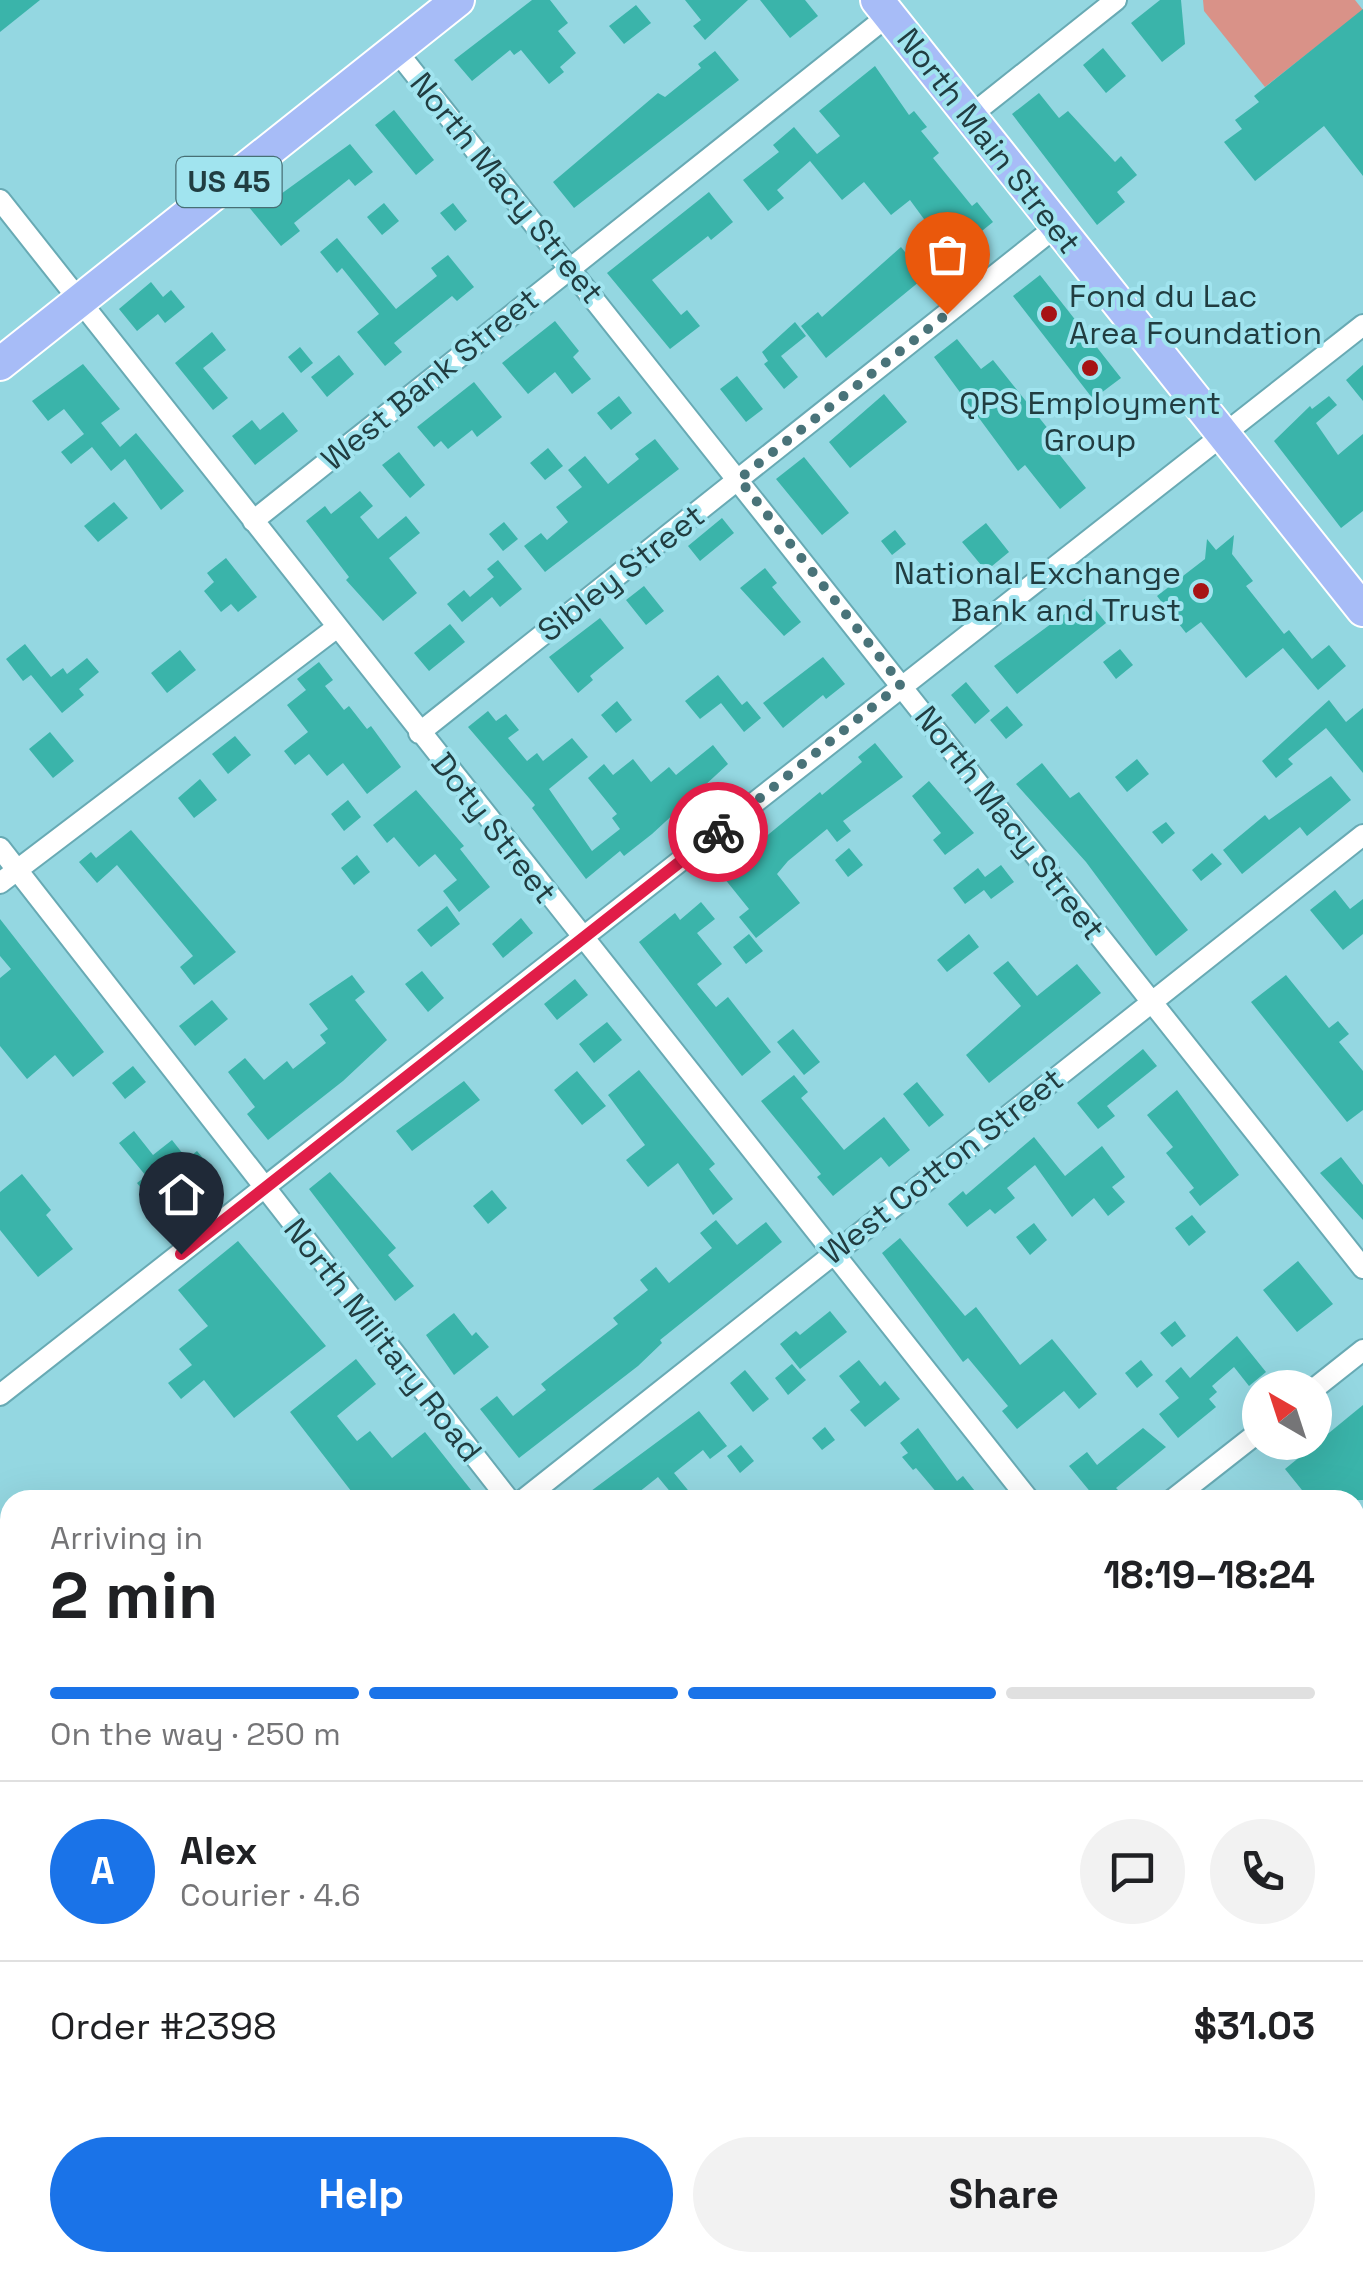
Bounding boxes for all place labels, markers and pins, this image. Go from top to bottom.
pin [905,212,990,315]
place label: Fond du Lac Area Foundation [1069,276,1322,353]
marker: Fond du Lac Area Foundation [1038,303,1060,325]
marker: QPS Employment Group [1079,357,1101,379]
place label: QPS Employment Group [959,383,1221,460]
place label: National Exchange Bank and Trust [894,553,1181,630]
marker: National Exchange Bank and Trust [1190,580,1212,602]
pin [139,1152,224,1255]

